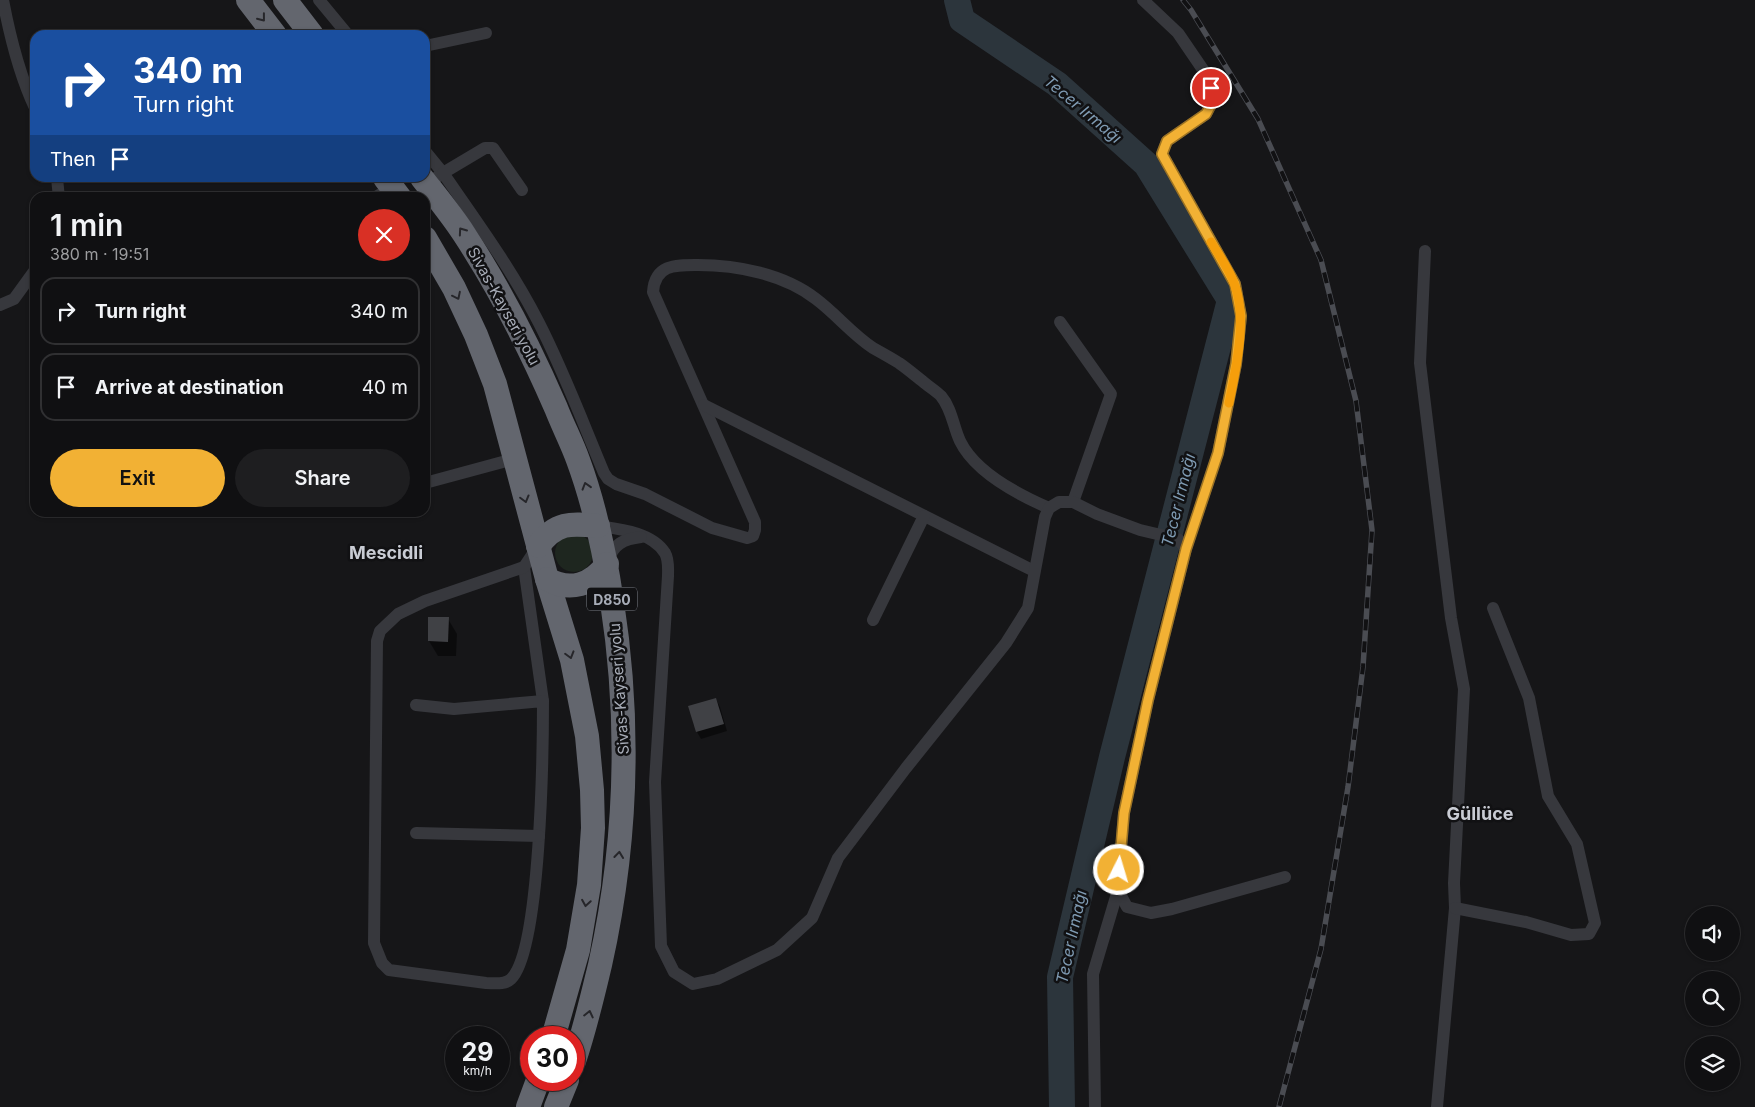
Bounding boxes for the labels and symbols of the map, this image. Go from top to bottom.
one-way arrow [256,12,265,21]
pin [1190,67,1232,109]
water label: Tecer Irmağı [1040,71,1126,147]
one-way arrow [459,228,467,237]
street label: Sivas-Kayseri yolu [464,244,544,368]
one-way arrow [451,291,462,300]
water label: Tecer Irmağı [1157,451,1199,549]
one-way arrow [581,483,591,491]
one-way arrow [520,495,530,503]
district label: Mescidli [349,542,423,563]
road number: D850 [587,588,637,610]
street label: Sivas-Kayseri yolu [605,623,633,755]
one-way arrow [565,651,575,659]
district label: Güllüce [1447,803,1514,824]
position arrow [1092,843,1144,895]
one-way arrow [613,850,624,858]
water label: Tecer Irmağı [1051,888,1091,986]
one-way arrow [581,899,592,907]
one-way arrow [583,1010,593,1019]
speed limit sign: 30 [520,1026,585,1091]

